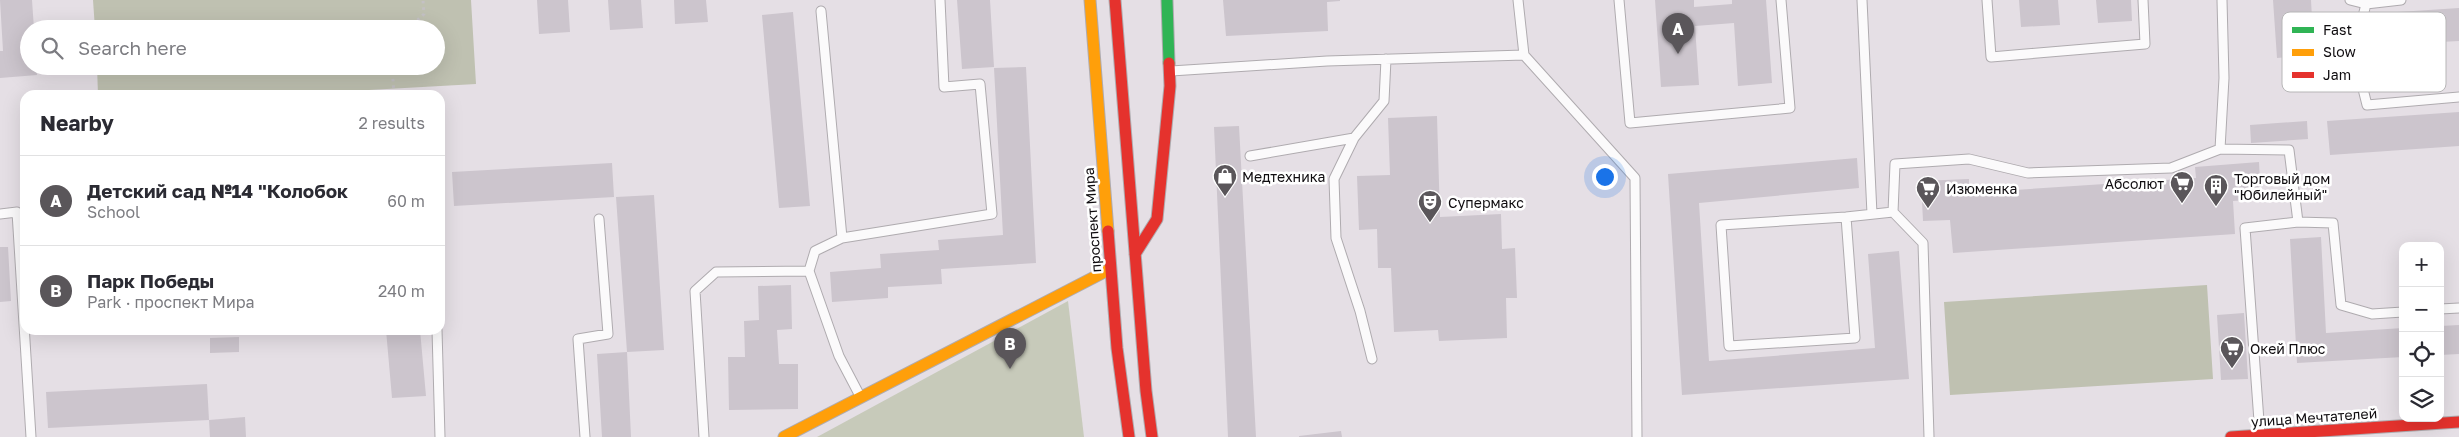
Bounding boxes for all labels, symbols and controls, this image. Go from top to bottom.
legend [2282,12,2446,92]
pin: A [1662,13,1694,54]
search box [20,20,445,75]
text: Fast [2323,21,2352,38]
icon: search [38,34,66,62]
text: Search here [78,36,187,59]
text: Slow [2323,43,2356,60]
text: Jam [2323,66,2351,83]
text: Nearby [40,110,114,136]
text: 2 results [359,113,425,133]
shop icon: Медтехника [1212,163,1238,197]
your location [1592,164,1618,190]
street label: проспект Мира [1080,167,1104,273]
place label: Медтехника [1242,168,1326,185]
supermarket icon: Абсолют [2169,170,2195,204]
place label: Торговый дом "Юбилейный" [2234,170,2330,203]
building icon: Торговый дом "Юбилейный" [2203,173,2229,207]
supermarket icon: Изюменка [1915,175,1941,209]
place label: Абсолют [2105,175,2164,192]
text: Детский сад №14 "Колобок [87,179,348,202]
place label: Изюменка [1946,180,2017,197]
theatre icon: Супермакс [1417,189,1443,223]
text: A [50,191,62,211]
text: 60 m [387,191,425,211]
place label: Супермакс [1448,194,1524,211]
text: School [87,202,140,222]
map controls [2399,242,2444,422]
button: + [2399,242,2444,287]
text: Парк Победы [87,269,214,292]
text: B [50,281,62,301]
text: 240 m [378,281,425,301]
button: − [2399,287,2444,332]
text: Park · проспект Мира [87,292,255,312]
pin: B [994,328,1026,369]
button: locate [2399,332,2444,377]
supermarket icon: Окей Плюс [2219,335,2245,369]
place label: Окей Плюс [2250,340,2326,357]
button: layers [2399,377,2444,422]
street label: улица Мечтателей [2250,404,2378,430]

